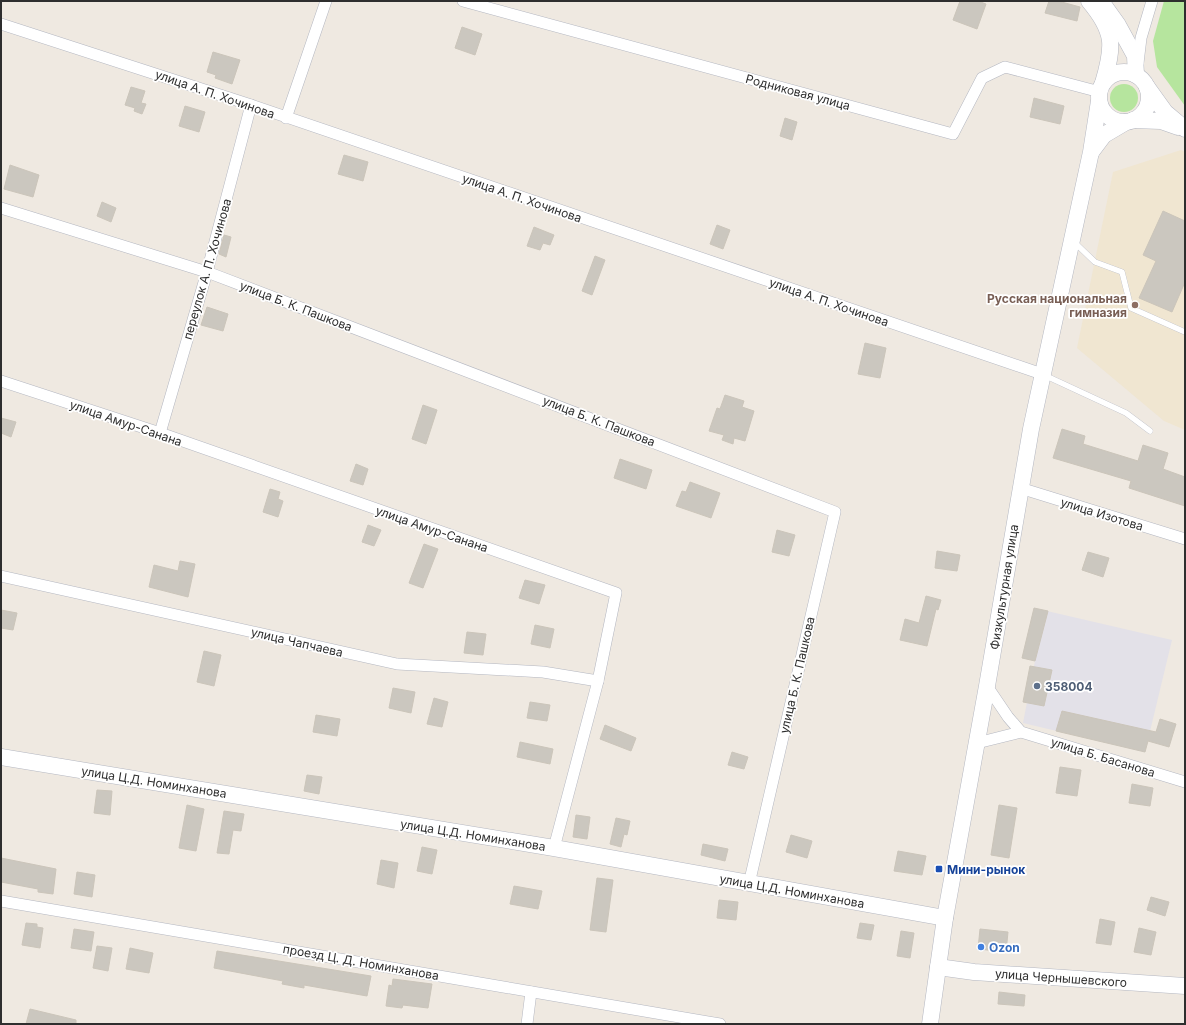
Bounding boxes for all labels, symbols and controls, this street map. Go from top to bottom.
street label: улица А. П. Хочинова [153,67,277,121]
street label: Родниковая улица [744,71,852,113]
street label: улица А. П. Хочинова [460,171,584,225]
street label: переулок А. П. Хочинова [180,197,234,341]
street label: улица А. П. Хочинова [767,275,891,329]
street label: улица Б. К. Пашкова [238,278,354,334]
place label: Русская национальная гимназия [987,291,1127,320]
marker: Русская национальная гимназия [1130,300,1140,310]
street label: улица Б. К. Пашкова [541,393,657,449]
street label: улица Амур-Санана [68,397,184,449]
street label: улица Изотова [1059,494,1145,534]
street label: улица Амур-Санана [374,503,490,555]
street label: Физкультурная улица [987,523,1021,651]
street label: улица Б. К. Пашкова [776,615,818,735]
street label: улица Чапчаева [250,624,344,660]
place label: 358004 [1045,679,1093,694]
marker: 358004 [1032,681,1042,691]
street label: улица Б. Басанова [1049,734,1157,780]
street label: улица Ц.Д. Номинханова [80,763,228,801]
street label: улица Ц.Д. Номинханова [399,816,547,854]
place label: Мини-рынок [947,862,1025,877]
marker: Мини-рынок [934,864,944,874]
street label: улица Ц.Д. Номинханова [718,871,866,911]
place label: Ozon [989,940,1020,955]
street label: проезд Ц. Д. Номинханова [282,941,440,983]
marker: Ozon [976,942,986,952]
street label: улица Чернышевского [994,966,1128,990]

